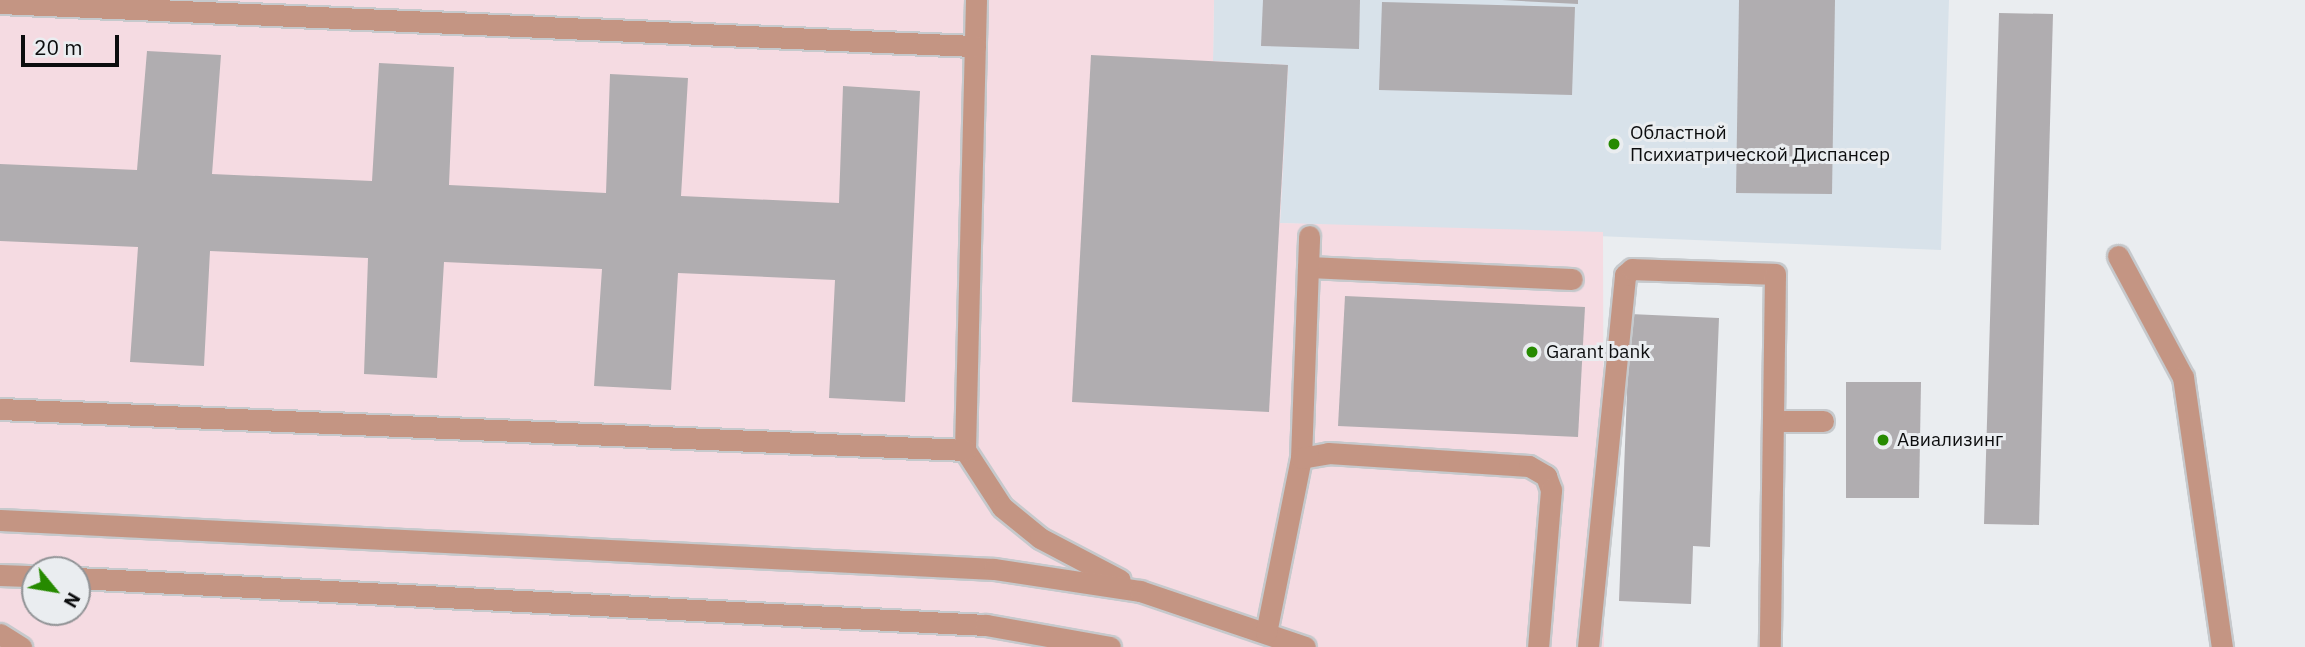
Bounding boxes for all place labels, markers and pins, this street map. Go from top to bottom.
place label: Областной Психиатрической Диспансер [1630,122,1890,166]
marker: Областной Психиатрической Диспансер [1604,134,1624,154]
place label: Garant bank [1546,341,1650,363]
marker: Garant bank [1524,344,1540,360]
place label: Авиализинг [1897,429,2003,451]
marker: Авиализинг [1875,432,1891,448]

